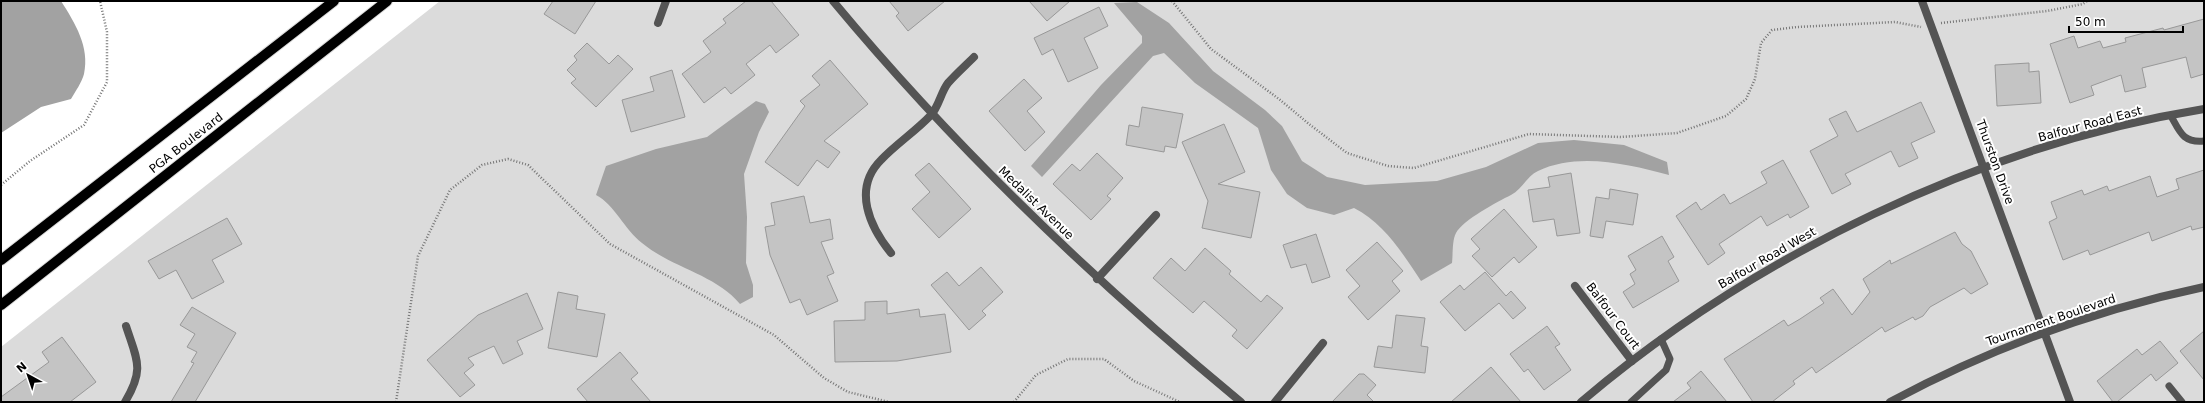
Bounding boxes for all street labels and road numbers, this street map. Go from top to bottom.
street label: Balfour Road East [2037,103,2144,145]
street label: PGA Boulevard [147,110,225,176]
street label: Thurston Drive [1973,117,2017,206]
street label: Medalist Avenue [996,164,1076,242]
street label: Balfour Road West [1716,224,1818,292]
street label: Balfour Court [1583,280,1643,352]
street label: Tournament Boulevard [1984,291,2117,349]

